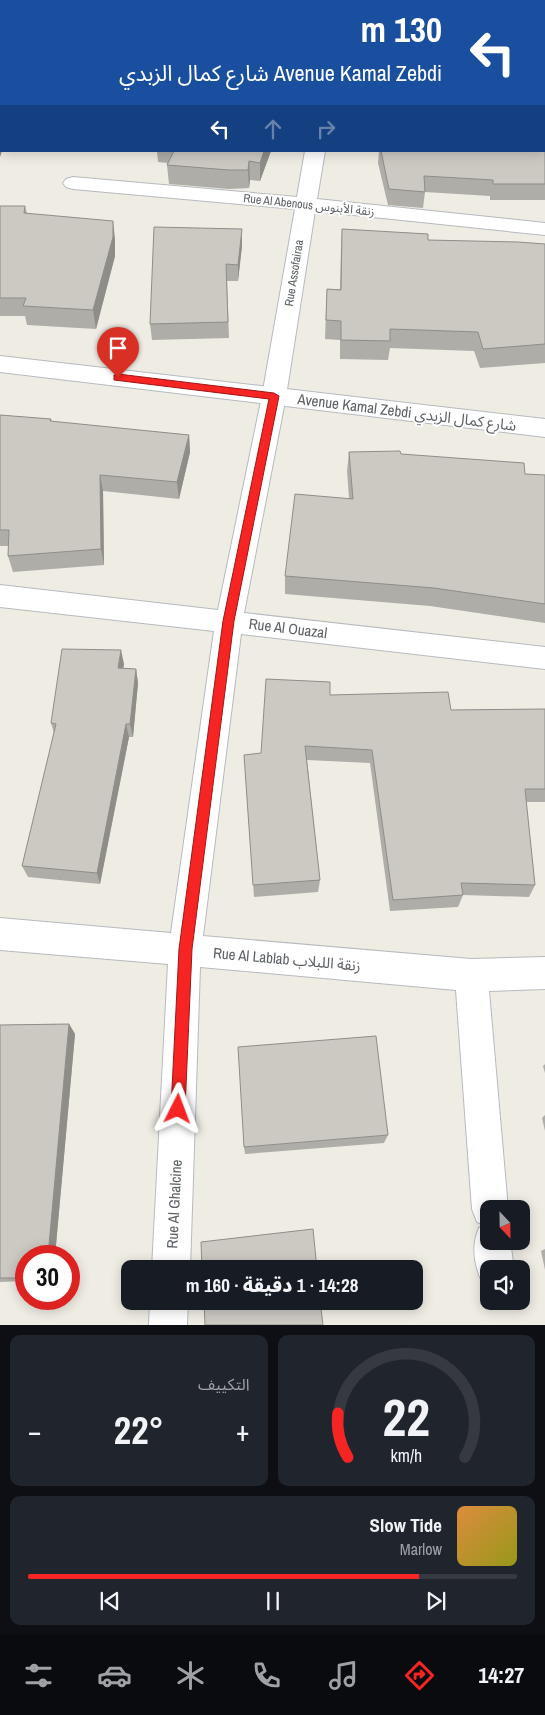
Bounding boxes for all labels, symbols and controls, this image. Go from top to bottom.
text: 130 m [361,6,442,53]
icon: left [460,20,525,85]
text: Avenue Kamal Zebdi شارع كمال الزبدي [119,58,442,88]
icon: left [206,115,234,143]
icon: ahead [259,115,287,143]
icon: right [312,115,340,143]
street label: Rue Al Abenous زنقة الأبنوس [243,190,375,220]
street label: Rue Assofairaa [281,238,307,307]
pin [97,327,139,378]
icon: arrive [104,334,132,362]
street label: Avenue Kamal Zebdi شارع كمال الزبدي [295,388,518,438]
street label: Rue Al Ouazal [248,613,328,643]
street label: Rue Al Lablab زنقة اللبلاب [212,942,362,976]
position arrow [151,1082,203,1134]
street label: Rue Al Ghalcine [161,1159,187,1249]
north arrow [480,1200,530,1250]
map controls [480,1200,530,1310]
speed limit sign: 30 [15,1245,80,1310]
button: sound [480,1260,530,1310]
text: 14:28 · 1 دقيقة · 160 m [186,1272,358,1298]
text: التكييف [198,1373,250,1395]
text: 22 [383,1382,430,1452]
text: 22° [114,1405,164,1456]
text: − [28,1412,41,1450]
text: + [236,1412,249,1450]
text: km/h [390,1444,422,1468]
text: Slow Tide [370,1512,442,1538]
text: Marlow [400,1538,442,1560]
icon: previous [96,1587,124,1615]
icon: pause [259,1587,287,1615]
icon: next [422,1587,450,1615]
icon: filters [21,1658,56,1693]
icon: car [97,1658,132,1693]
icon: climate [173,1658,208,1693]
icon: phone [249,1658,284,1693]
icon: music [326,1658,361,1693]
icon: directions [402,1658,437,1693]
text: 14:27 [478,1660,524,1690]

